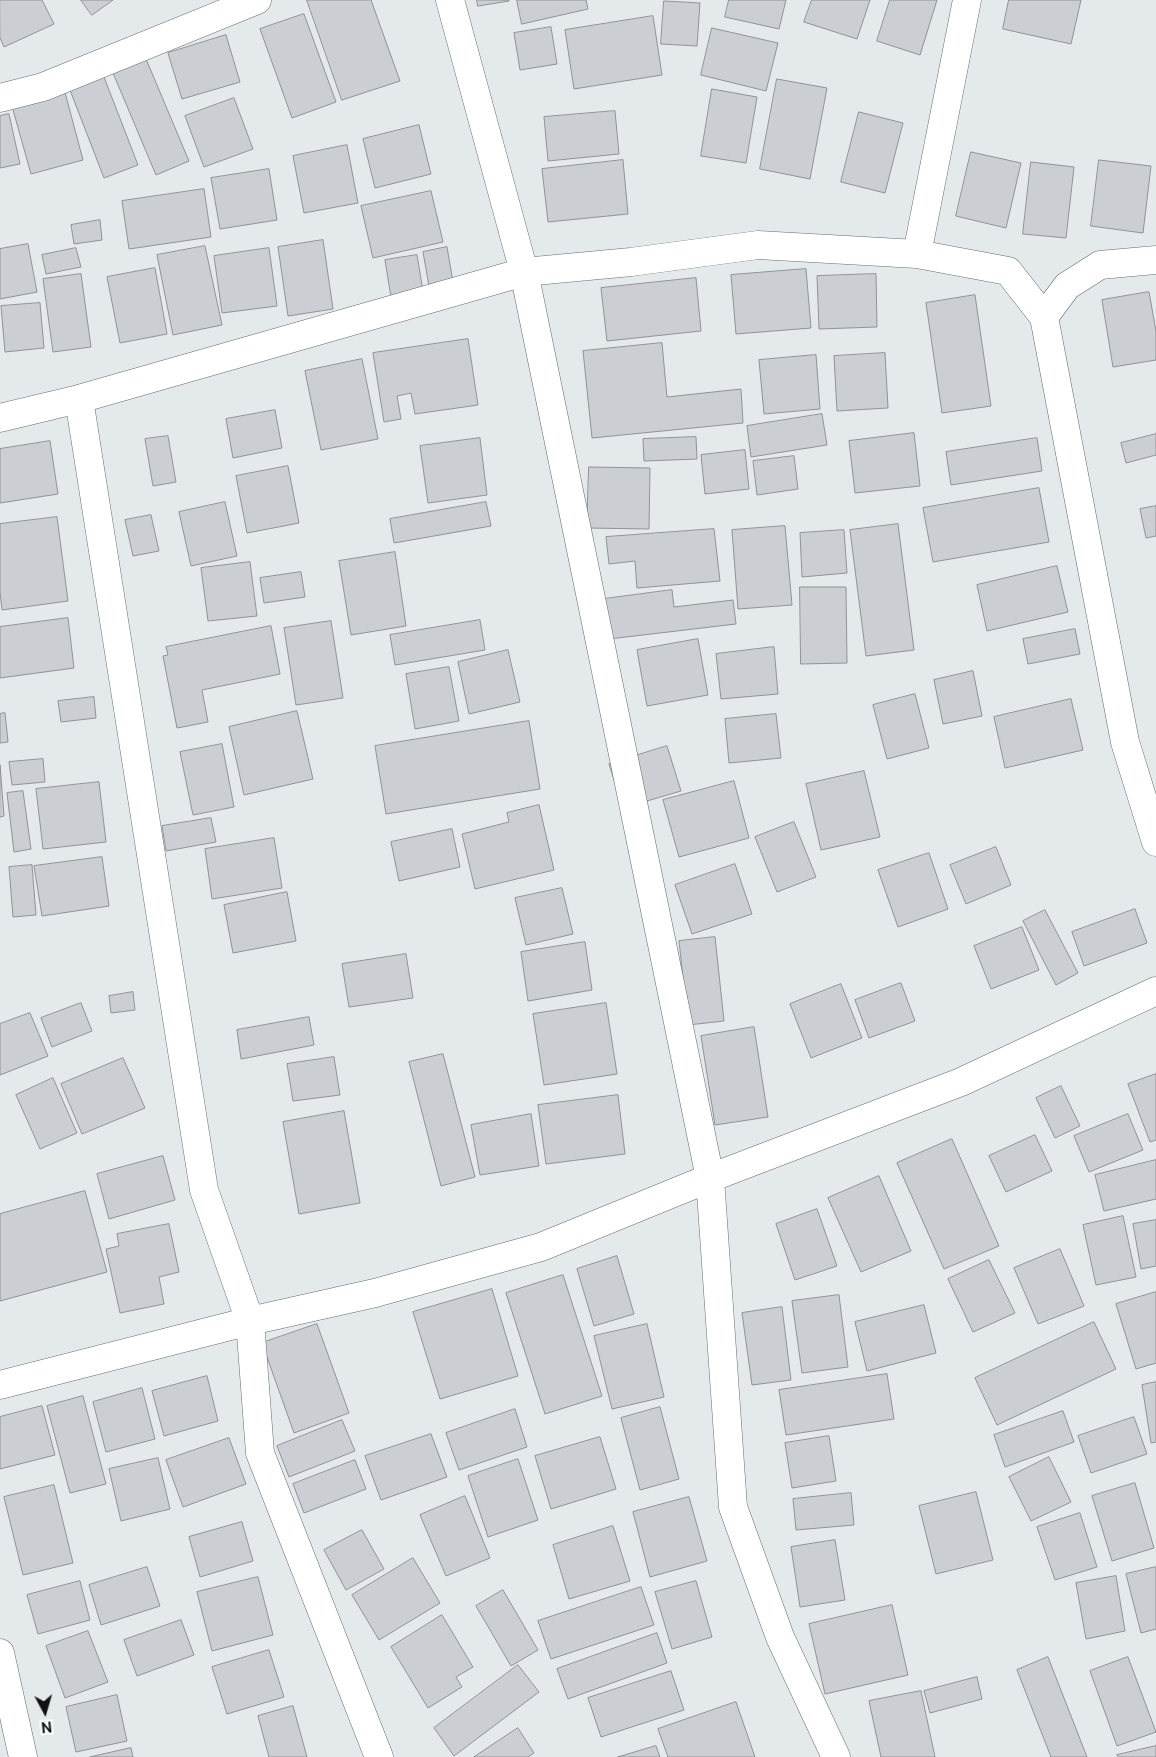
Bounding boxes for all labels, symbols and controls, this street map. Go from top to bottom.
north arrow [20,1687,70,1737]
text: N [40,1718,53,1735]

